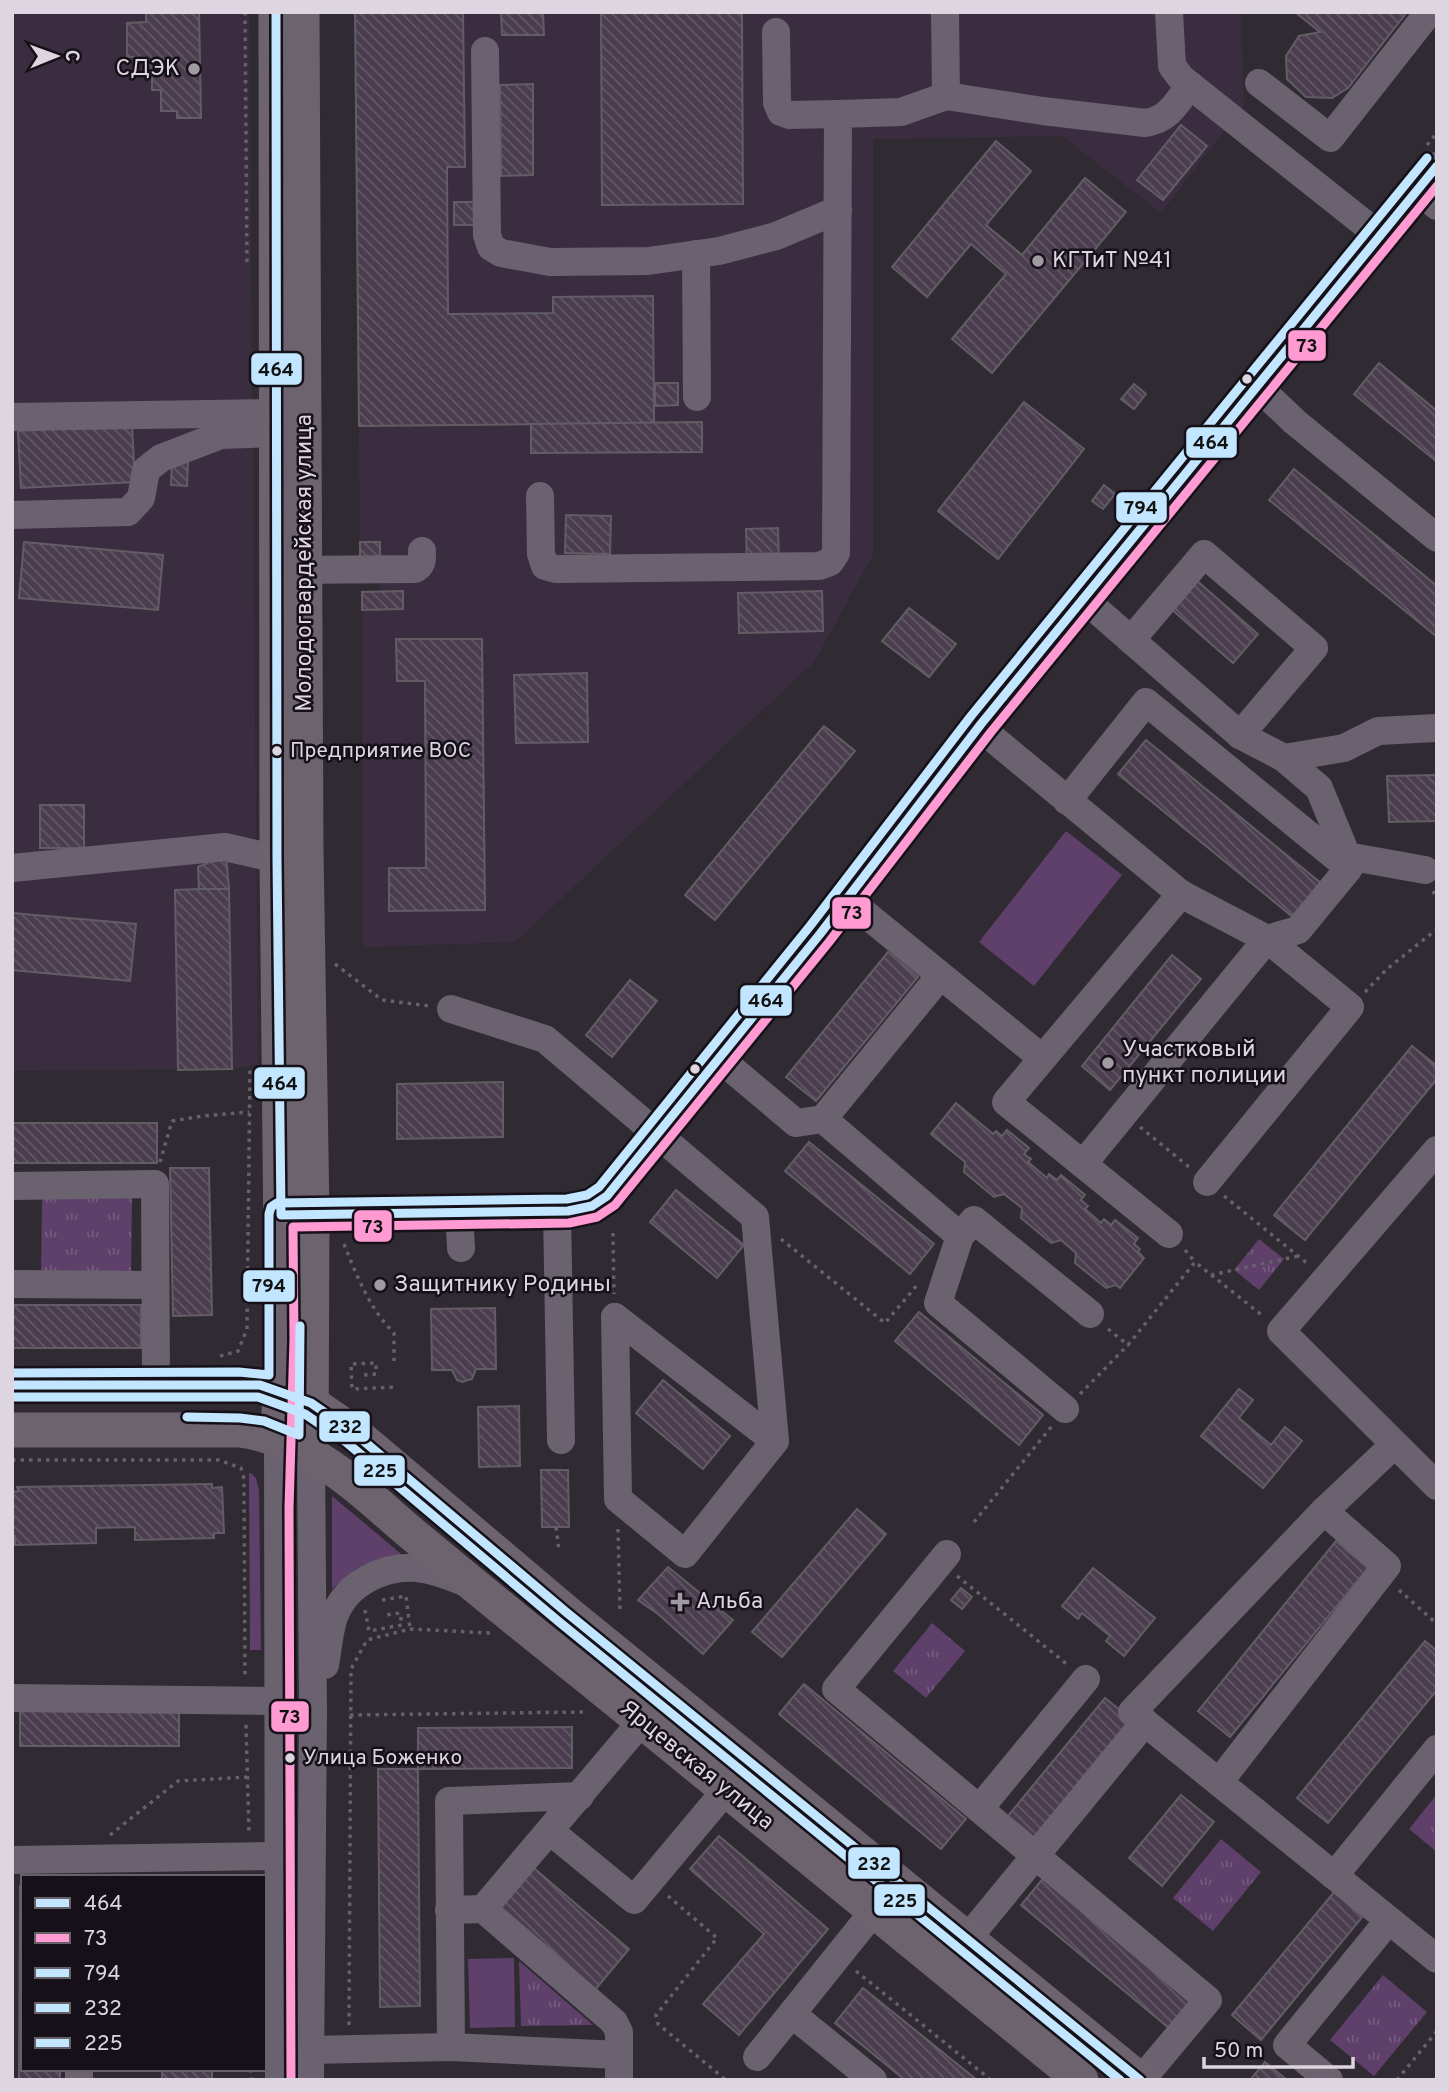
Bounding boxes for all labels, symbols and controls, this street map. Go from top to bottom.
north arrow [21,21,91,91]
text: С [59,49,83,62]
place label: СДЭК [115,55,180,84]
marker: СДЭК [186,61,202,77]
place label: КГТиТ №41 [1052,247,1172,276]
marker: КГТиТ №41 [1030,253,1046,269]
line badge: 73 [1287,329,1327,362]
text: 73 [1296,335,1318,359]
line badge: 464 [250,352,303,386]
text: 464 [258,359,294,383]
unlabelled marker [1240,372,1254,386]
street label: Молодогвардейская улица [291,414,320,712]
line badge: 464 [1185,426,1238,459]
text: 464 [1193,432,1229,456]
line badge: 794 [1115,491,1168,524]
text: 794 [1124,497,1158,521]
place label: Предприятие ВОС [290,738,471,765]
marker: Предприятие ВОС [270,744,284,758]
line badge: 73 [831,896,872,930]
text: 73 [841,902,863,926]
line badge: 464 [739,984,793,1017]
text: 464 [748,990,784,1014]
place label: Участковый пункт полиции [1122,1036,1286,1091]
marker: Участковый пункт полиции [1100,1055,1116,1071]
unlabelled marker [688,1062,702,1076]
line badge: 464 [253,1066,306,1100]
text: 464 [262,1073,298,1097]
line badge: 73 [353,1209,393,1243]
text: 73 [362,1216,384,1240]
line badge: 794 [242,1269,296,1303]
place label: Защитнику Родины [394,1271,611,1300]
text: 794 [252,1275,286,1299]
marker: Защитнику Родины [372,1277,388,1293]
line badge: 232 [318,1410,371,1443]
text: 232 [328,1416,362,1440]
line badge: 225 [353,1454,406,1487]
text: 225 [363,1460,397,1484]
place label: Альба [696,1588,763,1617]
marker: Альба [670,1592,690,1612]
street label: Ярцевская улица [613,1695,779,1837]
line badge: 73 [270,1700,310,1733]
text: 73 [279,1706,301,1730]
place label: Улица Боженко [303,1745,462,1772]
marker: Улица Боженко [283,1751,297,1765]
line badge: 232 [847,1846,901,1880]
text: 232 [857,1853,891,1877]
legend [21,1875,266,2071]
line badge: 225 [873,1883,926,1917]
text: 225 [883,1890,917,1914]
text: 464 [84,1891,123,1918]
text: 73 [84,1926,107,1953]
text: 794 [84,1961,121,1988]
text: 232 [84,1996,122,2023]
scale bar [1204,2025,1353,2070]
text: 225 [84,2031,123,2058]
text: 50 m [1214,2038,1263,2065]

